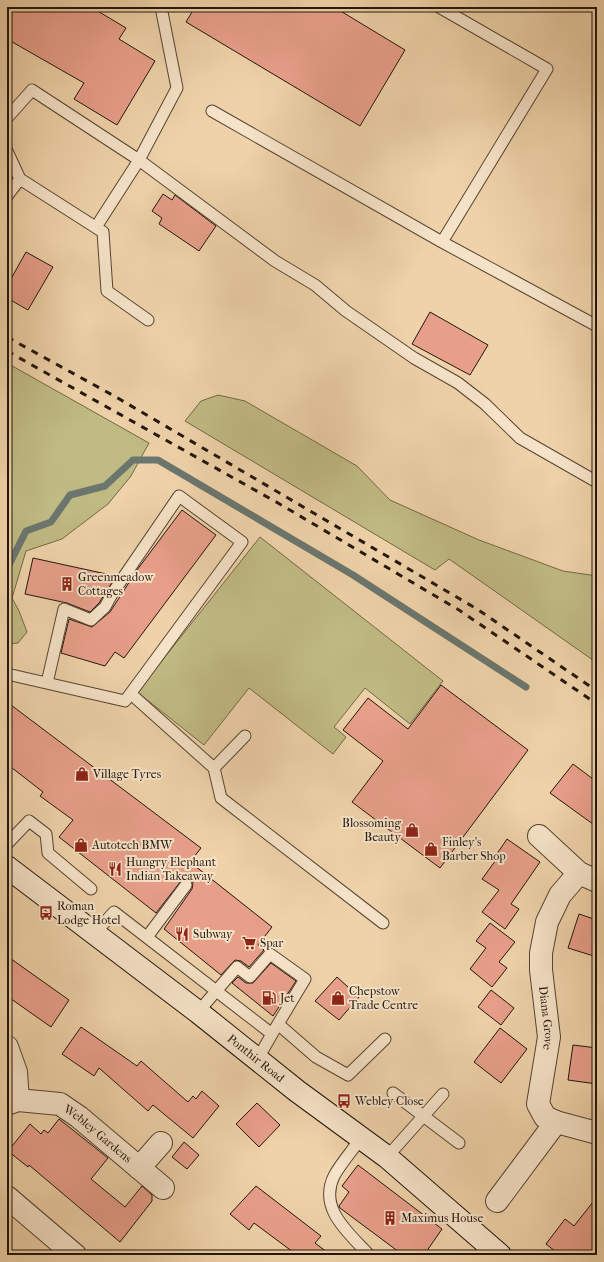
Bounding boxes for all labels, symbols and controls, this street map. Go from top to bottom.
place label: Greenmeadow Cottages [78,570,154,598]
building icon: Greenmeadow Cottages [59,576,75,592]
shop icon: Village Tyres [74,766,90,782]
place label: Village Tyres [92,767,162,781]
place label: Blossoming Beauty [342,816,402,844]
shop icon: Blossoming Beauty [404,822,420,838]
place label: Finley's Barber Shop [442,835,506,863]
shop icon: Autotech BMW [73,837,89,853]
place label: Autotech BMW [91,838,173,852]
shop icon: Finley's Barber Shop [423,841,439,857]
place label: Hungry Elephant Indian Takeaway [126,855,217,883]
restaurant icon: Hungry Elephant Indian Takeaway [107,861,123,877]
place label: Roman Lodge Hotel [57,899,121,927]
bus stop icon: Roman Lodge Hotel [38,905,54,921]
restaurant icon: Subway [174,926,190,942]
place label: Subway [193,927,233,941]
supermarket icon: Spar [241,935,257,951]
place label: Spar [260,936,284,950]
place label: Chepstow Trade Centre [349,984,418,1012]
street label: Diana Grove [536,985,556,1051]
fuel station icon: Jet [261,990,277,1006]
shop icon: Chepstow Trade Centre [330,990,346,1006]
place label: Jet [279,991,295,1005]
street label: Ponthir Road [225,1031,288,1086]
bus stop icon: Webley Close [336,1093,352,1109]
place label: Webley Close [354,1094,424,1108]
street label: Webley Gardens [60,1101,135,1166]
building icon: Maximus House [382,1210,398,1226]
place label: Maximus House [401,1211,484,1225]

